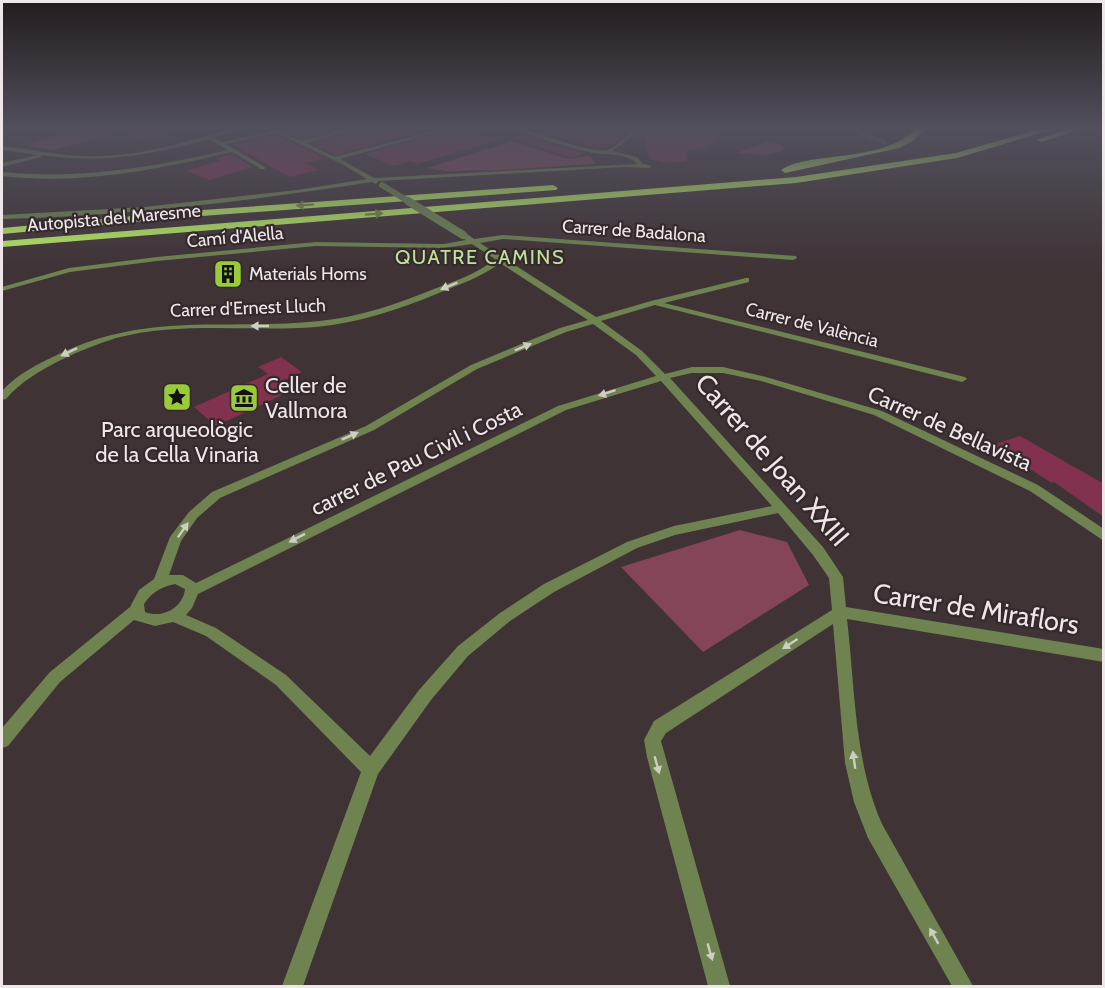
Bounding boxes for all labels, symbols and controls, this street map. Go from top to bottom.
street label: Autopista del Maresme [26,199,202,237]
one-way arrow [295,201,314,210]
one-way arrow [364,209,383,219]
street label: Carrer de Badalona [561,215,707,247]
street label: Camí d'Alella [186,222,285,252]
district label: QUATRE CAMINS [395,245,565,269]
building icon: Materials Homs [212,258,244,290]
place label: Materials Homs [249,263,367,285]
one-way arrow [439,281,457,291]
street label: Carrer d'Ernest Lluch [170,294,326,322]
street label: Carrer de València [743,298,881,352]
one-way arrow [250,321,269,331]
one-way arrow [514,342,532,351]
one-way arrow [60,347,77,356]
street label: Carrer de Joan XXIII [688,367,856,553]
place label: Celler de Vallmora [265,372,348,424]
street label: Carrer de Bellavista [864,380,1036,477]
place icon: Parc arqueològic de la Cella Vinaria [161,381,193,413]
museum icon: Celler de Vallmora [228,382,260,414]
one-way arrow [598,389,616,399]
street label: carrer de Pau Civil i Costa [306,395,527,521]
place label: Parc arqueològic de la Cella Vinaria [95,416,259,468]
one-way arrow [342,431,360,441]
one-way arrow [176,522,188,537]
one-way arrow [289,533,306,543]
street label: Carrer de Miraflors [871,576,1081,641]
one-way arrow [782,638,798,649]
one-way arrow [850,750,859,769]
one-way arrow [653,756,662,774]
one-way arrow [929,927,939,944]
one-way arrow [705,943,715,962]

